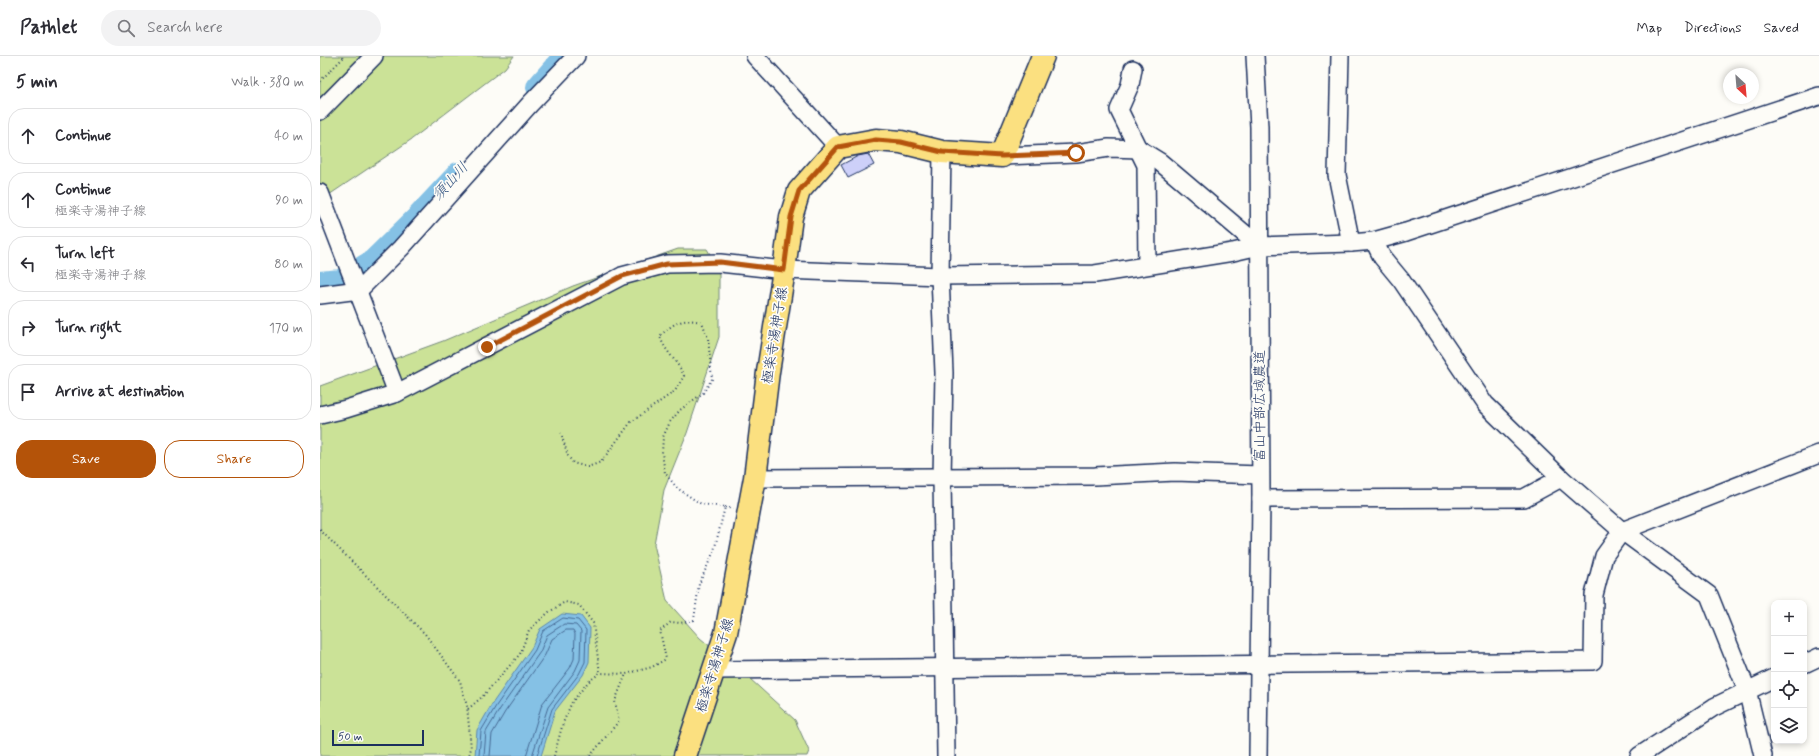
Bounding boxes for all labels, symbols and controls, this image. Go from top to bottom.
search box [101,10,381,46]
text: Pathlet [20,15,77,40]
icon: search [115,17,137,39]
text: Search here [147,18,223,38]
text: Map [1636,19,1662,37]
text: Directions [1684,19,1742,37]
text: Saved [1764,19,1799,37]
north arrow [1723,68,1759,104]
text: 5 min [16,71,58,93]
text: Walk · 380 m [231,74,304,91]
icon: ahead [17,125,39,147]
text: Continue [55,126,111,146]
text: 40 m [274,128,303,145]
route start [1067,144,1085,162]
water label: 須山川 [428,158,473,205]
text: Continue [55,180,111,200]
icon: ahead [17,189,39,211]
text: 90 m [275,192,303,209]
text: 極楽寺湯神子線 [55,203,146,220]
text: Turn left [55,244,115,264]
icon: left [17,253,39,275]
text: 80 m [274,256,303,273]
text: 極楽寺湯神子線 [55,267,146,284]
street label: 極楽寺湯神子線 [758,285,792,385]
icon: right [17,317,39,339]
text: Turn right [55,318,122,338]
text: 170 m [269,320,303,337]
route end [478,338,496,356]
street label: 富山中部広域農道 [1251,350,1269,462]
icon: arrive [17,381,39,403]
text: Arrive at destination [55,382,184,402]
button: Save [16,440,156,478]
button: Share [164,440,304,478]
map controls [1771,600,1807,744]
button: + [1771,600,1807,636]
street label: 極楽寺湯神子線 [692,616,738,715]
button: − [1771,636,1807,672]
button: locate [1771,672,1807,708]
button: layers [1771,708,1807,744]
scale bar [332,728,424,747]
text: 50 m [338,730,363,744]

